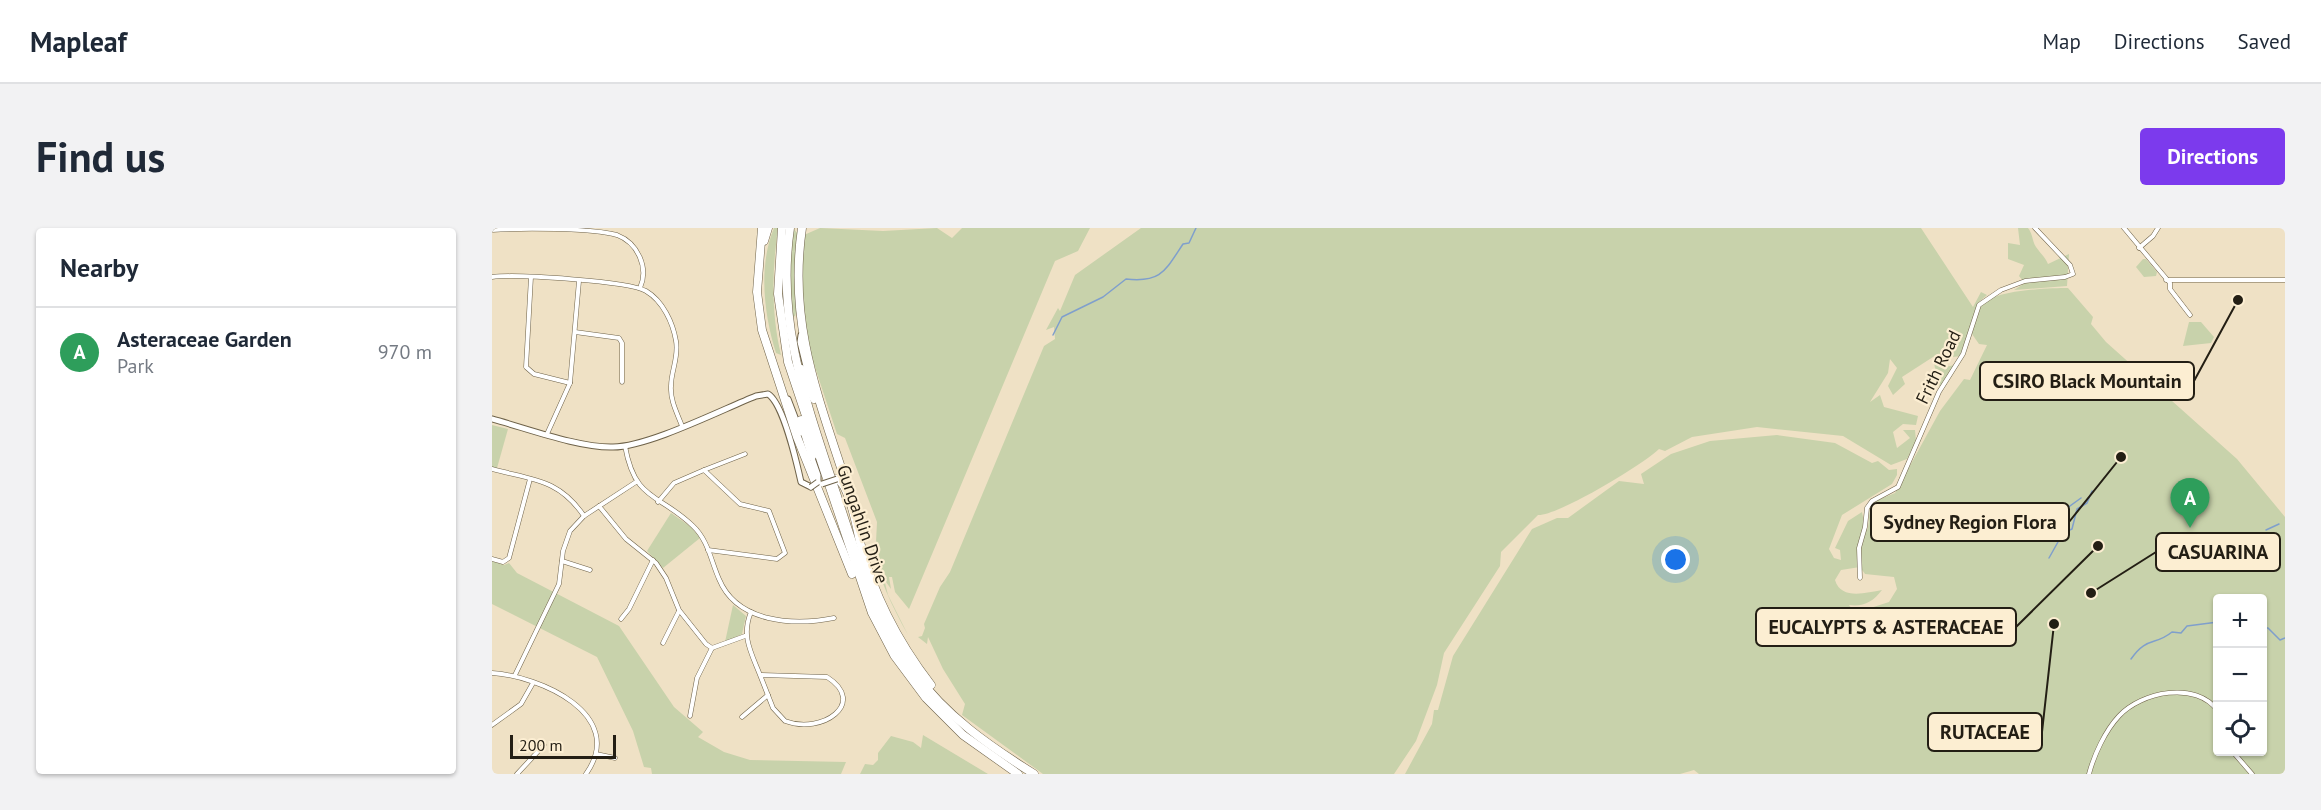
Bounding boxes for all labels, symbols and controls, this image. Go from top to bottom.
text: Mapleaf [30,23,127,60]
text: Map [2042,28,2081,55]
text: Directions [2114,28,2205,55]
text: Saved [2238,28,2291,55]
button: Directions [2140,128,2285,185]
text: Find us [36,129,165,184]
text: Nearby [60,251,138,284]
text: Asteraceae Garden [117,325,292,353]
street label: Frith Road [1910,326,1966,408]
text: A [73,339,86,365]
text: 970 m [378,339,432,365]
text: Park [117,353,154,379]
callout: CSIRO Black Mountain [1980,362,2194,400]
text: CSIRO Black Mountain [1992,368,2182,394]
street label: Gungahlin Drive [832,462,894,586]
pin: A [2170,478,2210,528]
callout: Sydney Region Flora [1871,503,2069,541]
text: Sydney Region Flora [1883,509,2057,535]
callout: CASUARINA [2156,533,2280,571]
text: CASUARINA [2168,539,2269,565]
your location [1661,545,1690,574]
map controls [2213,594,2267,756]
button: + [2213,594,2267,648]
callout: EUCALYPTS & ASTERACEAE [1756,608,2016,646]
text: EUCALYPTS & ASTERACEAE [1768,614,2004,640]
button: − [2213,648,2267,702]
button: locate [2213,702,2267,756]
callout: RUTACEAE [1928,713,2042,751]
text: RUTACEAE [1940,719,2030,745]
scale bar [510,732,616,760]
text: 200 m [519,735,562,755]

